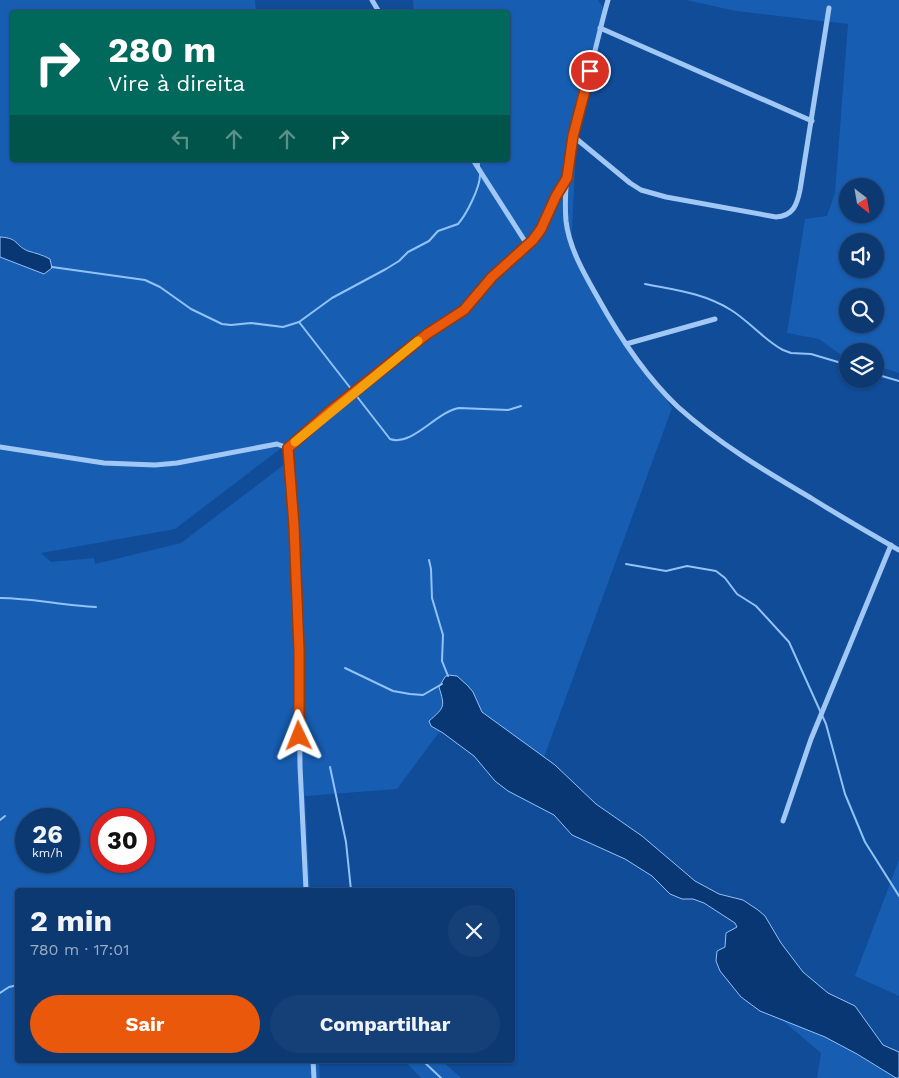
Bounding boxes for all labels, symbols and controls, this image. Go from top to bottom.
text: 280 m [108,29,216,71]
icon: right [25,30,90,95]
pin [569,50,611,92]
icon: arrive [576,57,604,85]
text: Vire à direita [108,71,245,96]
icon: left [167,125,195,153]
icon: ahead [220,125,248,153]
icon: ahead [273,125,301,153]
icon: right [326,125,354,153]
north arrow [839,178,884,222]
map controls [839,178,884,388]
button: sound [839,233,884,278]
button: search [839,288,884,333]
button: layers [839,343,884,388]
position arrow [272,709,324,761]
speed limit sign: 30 [90,808,155,873]
text: 26 [32,820,63,849]
text: km/h [32,846,63,860]
text: 2 min [30,903,112,938]
button: close [448,905,500,957]
text: 780 m · 17:01 [30,940,130,959]
button: Sair [30,995,260,1053]
button: Compartilhar [270,995,500,1053]

